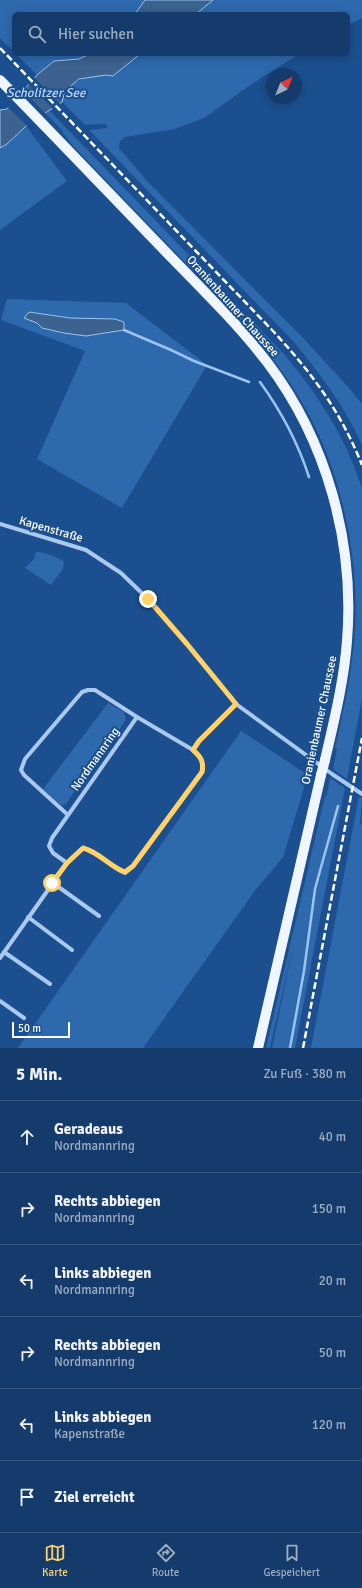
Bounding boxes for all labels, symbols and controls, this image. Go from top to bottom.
search box [12,12,350,56]
icon: search [26,23,48,45]
text: Hier suchen [58,25,134,43]
north arrow [266,68,302,104]
water label: Scholitzer See [6,85,87,101]
street label: Oranienbaumer Chaussee [183,253,282,360]
street label: Kapenstraße [17,513,84,546]
route end [139,590,157,608]
street label: Oranienbaumer Chaussee [299,654,340,786]
street label: Nordmannring [68,724,123,794]
route start [43,874,61,892]
scale bar [12,1020,70,1039]
text: 50 m [18,1022,41,1035]
text: 5 Min. [16,1064,62,1085]
text: Zu Fuß · 380 m [263,1066,346,1082]
text: Geradeaus [54,1120,123,1138]
icon: ahead [16,1126,38,1148]
text: 40 m [319,1129,346,1145]
text: Nordmannring [54,1138,135,1154]
text: Rechts abbiegen [54,1192,161,1210]
icon: right [16,1198,38,1220]
text: 150 m [312,1201,346,1217]
text: Nordmannring [54,1210,135,1226]
text: Links abbiegen [54,1264,151,1282]
icon: left [16,1270,38,1292]
text: 20 m [319,1273,346,1289]
text: Nordmannring [54,1282,135,1298]
text: Rechts abbiegen [54,1336,161,1354]
icon: right [16,1342,38,1364]
text: 50 m [319,1345,346,1361]
text: Nordmannring [54,1354,135,1370]
text: Links abbiegen [54,1408,151,1426]
icon: left [16,1414,38,1436]
text: 120 m [312,1417,346,1433]
text: Kapenstraße [54,1426,125,1442]
icon: arrive [16,1486,38,1508]
text: Ziel erreicht [54,1488,135,1506]
tab: Karte [42,1542,68,1579]
tab: Route [152,1542,179,1579]
tab: Gespeichert [263,1542,320,1579]

